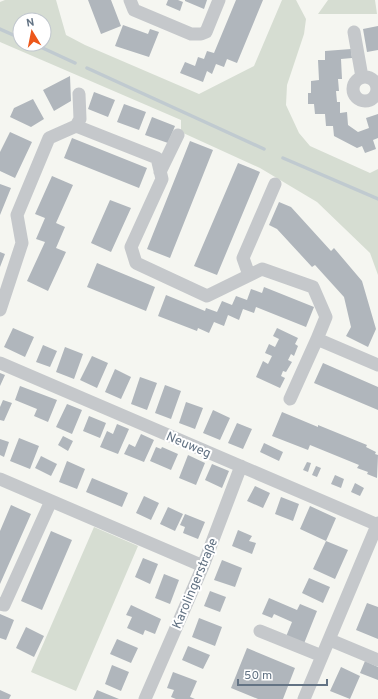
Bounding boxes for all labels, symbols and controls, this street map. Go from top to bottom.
north arrow [12,12,52,52]
text: N [25,16,36,31]
street label: Neuweg [163,429,213,462]
street label: Karolingerstraße [170,536,222,632]
scale bar [238,661,327,687]
text: 50 m [244,668,272,684]

